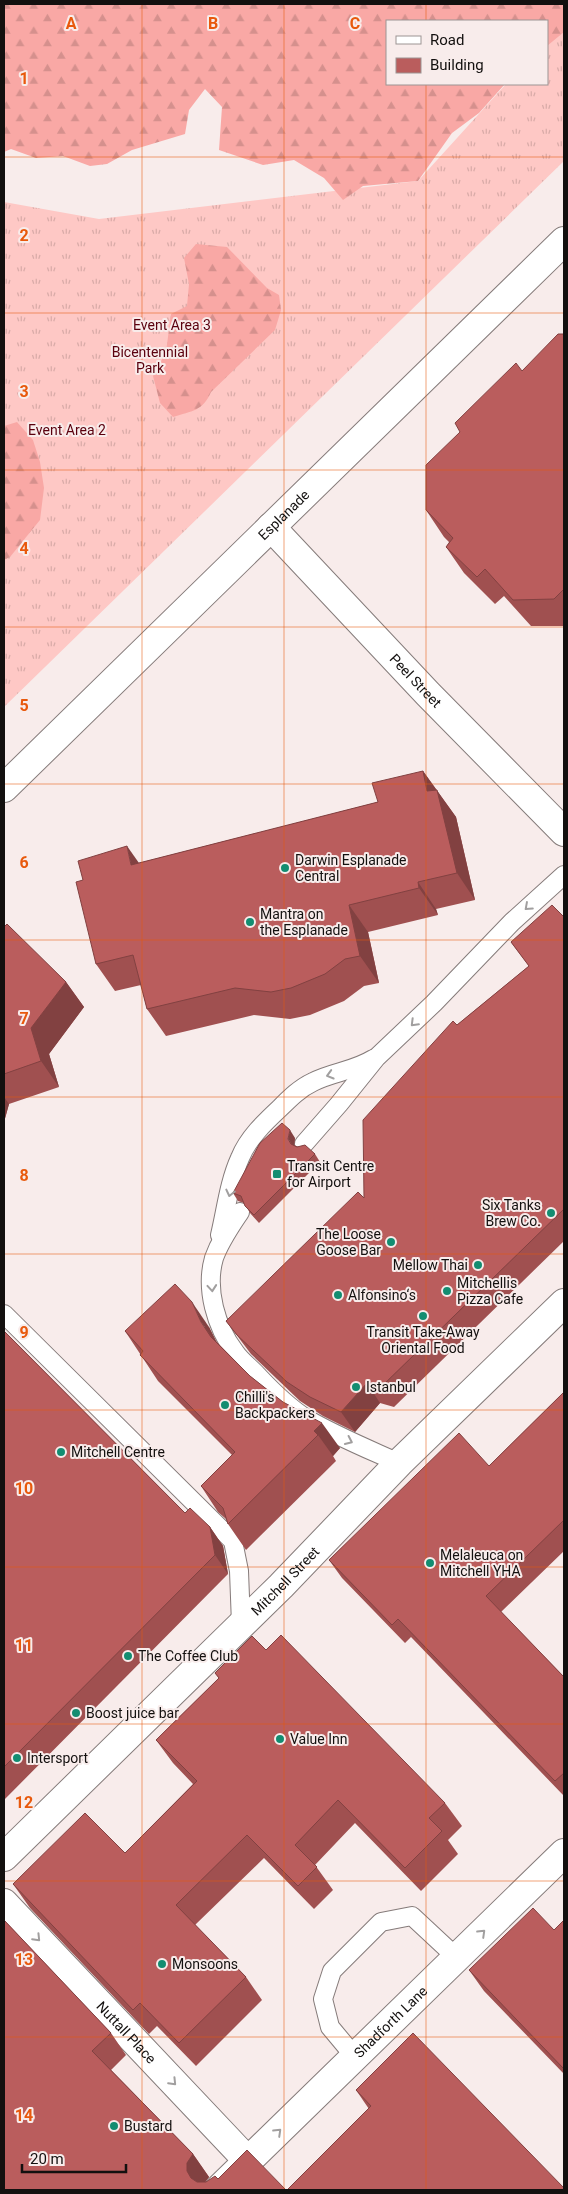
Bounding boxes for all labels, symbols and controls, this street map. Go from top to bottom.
text: A [66,14,77,33]
text: B [208,14,218,33]
text: C [350,14,360,33]
legend [386,20,548,85]
text: Road [430,31,464,49]
text: Building [430,56,484,74]
text: 1 [19,69,29,88]
text: 2 [19,226,29,245]
park label: Event Area 3 [133,317,211,333]
park label: Bicentennial Park [112,344,188,376]
text: 3 [19,382,29,401]
park label: Event Area 2 [28,422,106,438]
street label: Esplanade [255,486,312,543]
text: 4 [19,539,29,558]
street label: Peel Street [387,651,445,711]
text: 5 [19,696,29,715]
place label: Darwin Esplanade Central [295,852,407,884]
text: 6 [19,853,29,872]
marker: Darwin Esplanade Central [279,862,291,874]
one-way arrow [525,902,534,911]
place label: Mantra on the Esplanade [260,906,348,938]
marker: Mantra on the Esplanade [244,916,256,928]
text: 7 [19,1009,29,1028]
one-way arrow [411,1017,420,1026]
one-way arrow [327,1070,335,1080]
place label: Transit Centre for Airport [287,1158,374,1190]
text: 8 [19,1166,29,1185]
marker: Transit Centre for Airport [271,1168,283,1180]
one-way arrow [225,1189,236,1197]
place label: Six Tanks Brew Co. [482,1197,541,1229]
marker: Six Tanks Brew Co. [545,1207,557,1219]
place label: The Loose Goose Bar [316,1226,381,1258]
marker: The Loose Goose Bar [385,1236,397,1248]
place label: Mellow Thai [393,1257,468,1273]
marker: Mellow Thai [472,1259,484,1271]
place label: Mitchellis Pizza Cafe [457,1275,523,1307]
one-way arrow [206,1285,217,1293]
marker: Mitchellis Pizza Cafe [441,1285,453,1297]
place label: Alfonsino‘s [348,1287,416,1303]
marker: Alfonsino‘s [332,1289,344,1301]
marker: Transit Take-Away Oriental Food [417,1310,429,1322]
text: 9 [19,1323,29,1342]
place label: Transit Take-Away Oriental Food [366,1324,480,1356]
place label: Istanbul [366,1379,416,1395]
marker: Istanbul [350,1381,362,1393]
place label: Chilli's Backpackers [235,1389,315,1421]
marker: Chilli's Backpackers [219,1399,231,1411]
one-way arrow [344,1434,353,1445]
place label: Mitchell Centre [71,1444,165,1460]
marker: Mitchell Centre [55,1446,67,1458]
text: 10 [15,1479,33,1498]
street label: Mitchell Street [248,1543,323,1619]
place label: Melaleuca on Mitchell YHA [440,1547,523,1579]
marker: Melaleuca on Mitchell YHA [424,1557,436,1569]
text: 11 [15,1636,33,1655]
place label: The Coffee Club [138,1648,238,1664]
marker: The Coffee Club [122,1650,134,1662]
place label: Boost juice bar [86,1705,179,1721]
marker: Boost juice bar [70,1707,82,1719]
place label: Value Inn [290,1731,348,1747]
marker: Value Inn [274,1733,286,1745]
place label: Intersport [27,1750,88,1766]
marker: Intersport [11,1752,23,1764]
text: 12 [15,1793,33,1812]
one-way arrow [476,1930,485,1939]
one-way arrow [31,1933,40,1942]
text: 13 [15,1950,33,1969]
place label: Monsoons [172,1956,238,1972]
marker: Monsoons [156,1958,168,1970]
street label: Shadforth Lane [351,1983,430,2061]
street label: Nuttall Place [93,1998,159,2067]
one-way arrow [167,2076,176,2085]
text: 14 [15,2106,33,2125]
place label: Bustard [124,2118,172,2134]
marker: Bustard [108,2120,120,2132]
one-way arrow [272,2129,281,2138]
scale bar [22,2142,126,2174]
text: 20 m [30,2150,64,2168]

